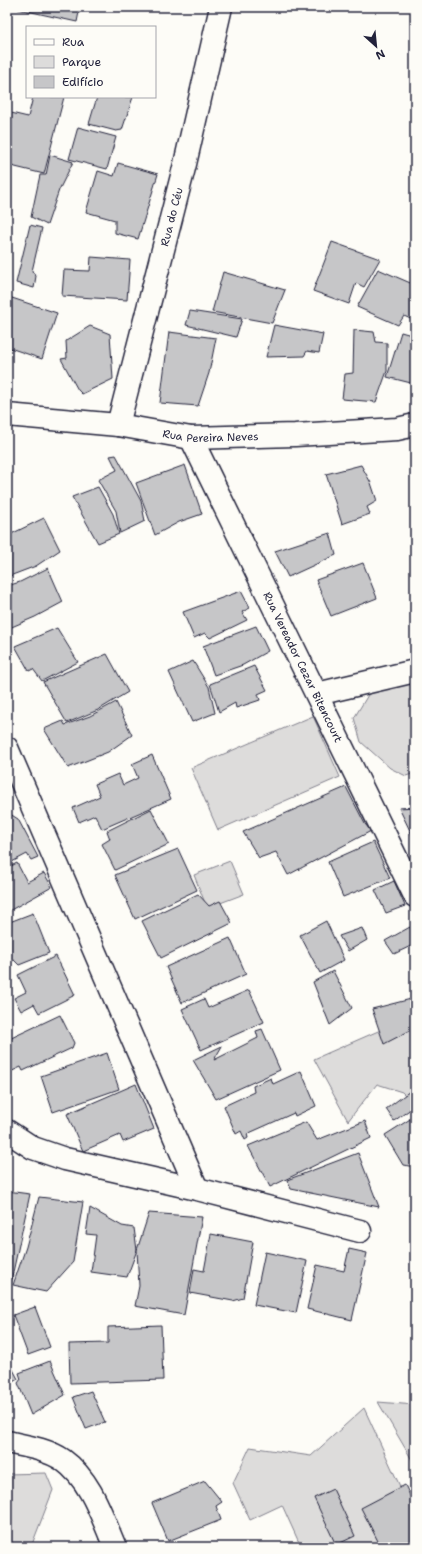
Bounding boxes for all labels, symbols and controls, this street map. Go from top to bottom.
legend [26,26,156,98]
north arrow [356,26,396,66]
text: Rua [62,34,85,50]
text: N [373,46,388,63]
text: Parque [62,54,101,70]
text: Edifício [62,74,103,90]
street label: Rua do Céu [157,186,187,248]
street label: Rua Pereira Neves [161,426,259,446]
street label: Rua Vereador Cezar Bitencourt [259,589,346,745]

